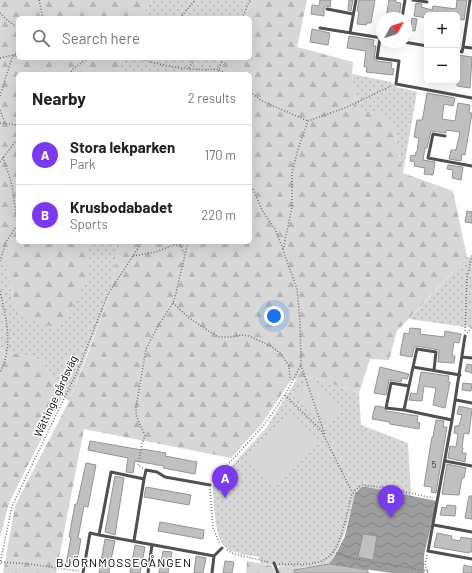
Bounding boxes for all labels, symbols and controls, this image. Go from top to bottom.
north arrow [376,12,412,48]
map controls [424,12,460,84]
button: + [424,12,460,48]
search box [16,16,252,60]
icon: search [30,27,52,49]
text: Search here [62,29,140,47]
button: − [424,48,460,84]
text: Nearby [32,88,86,108]
text: 2 results [188,90,236,106]
text: Stora lekparken [70,138,175,156]
text: A [41,147,49,163]
text: 170 m [205,147,236,163]
text: Park [70,156,96,172]
text: Krusbodabadet [70,198,173,216]
text: B [41,207,49,223]
text: 220 m [201,207,236,223]
text: Sports [70,216,108,232]
your location [264,306,284,326]
street label: Wättinge gårdsväg [30,353,80,439]
house number: 5 [432,459,437,470]
pin: A [212,465,238,498]
pin: B [378,485,404,518]
district label: BJÖRNMOSSEGÅNGEN [56,555,192,569]

